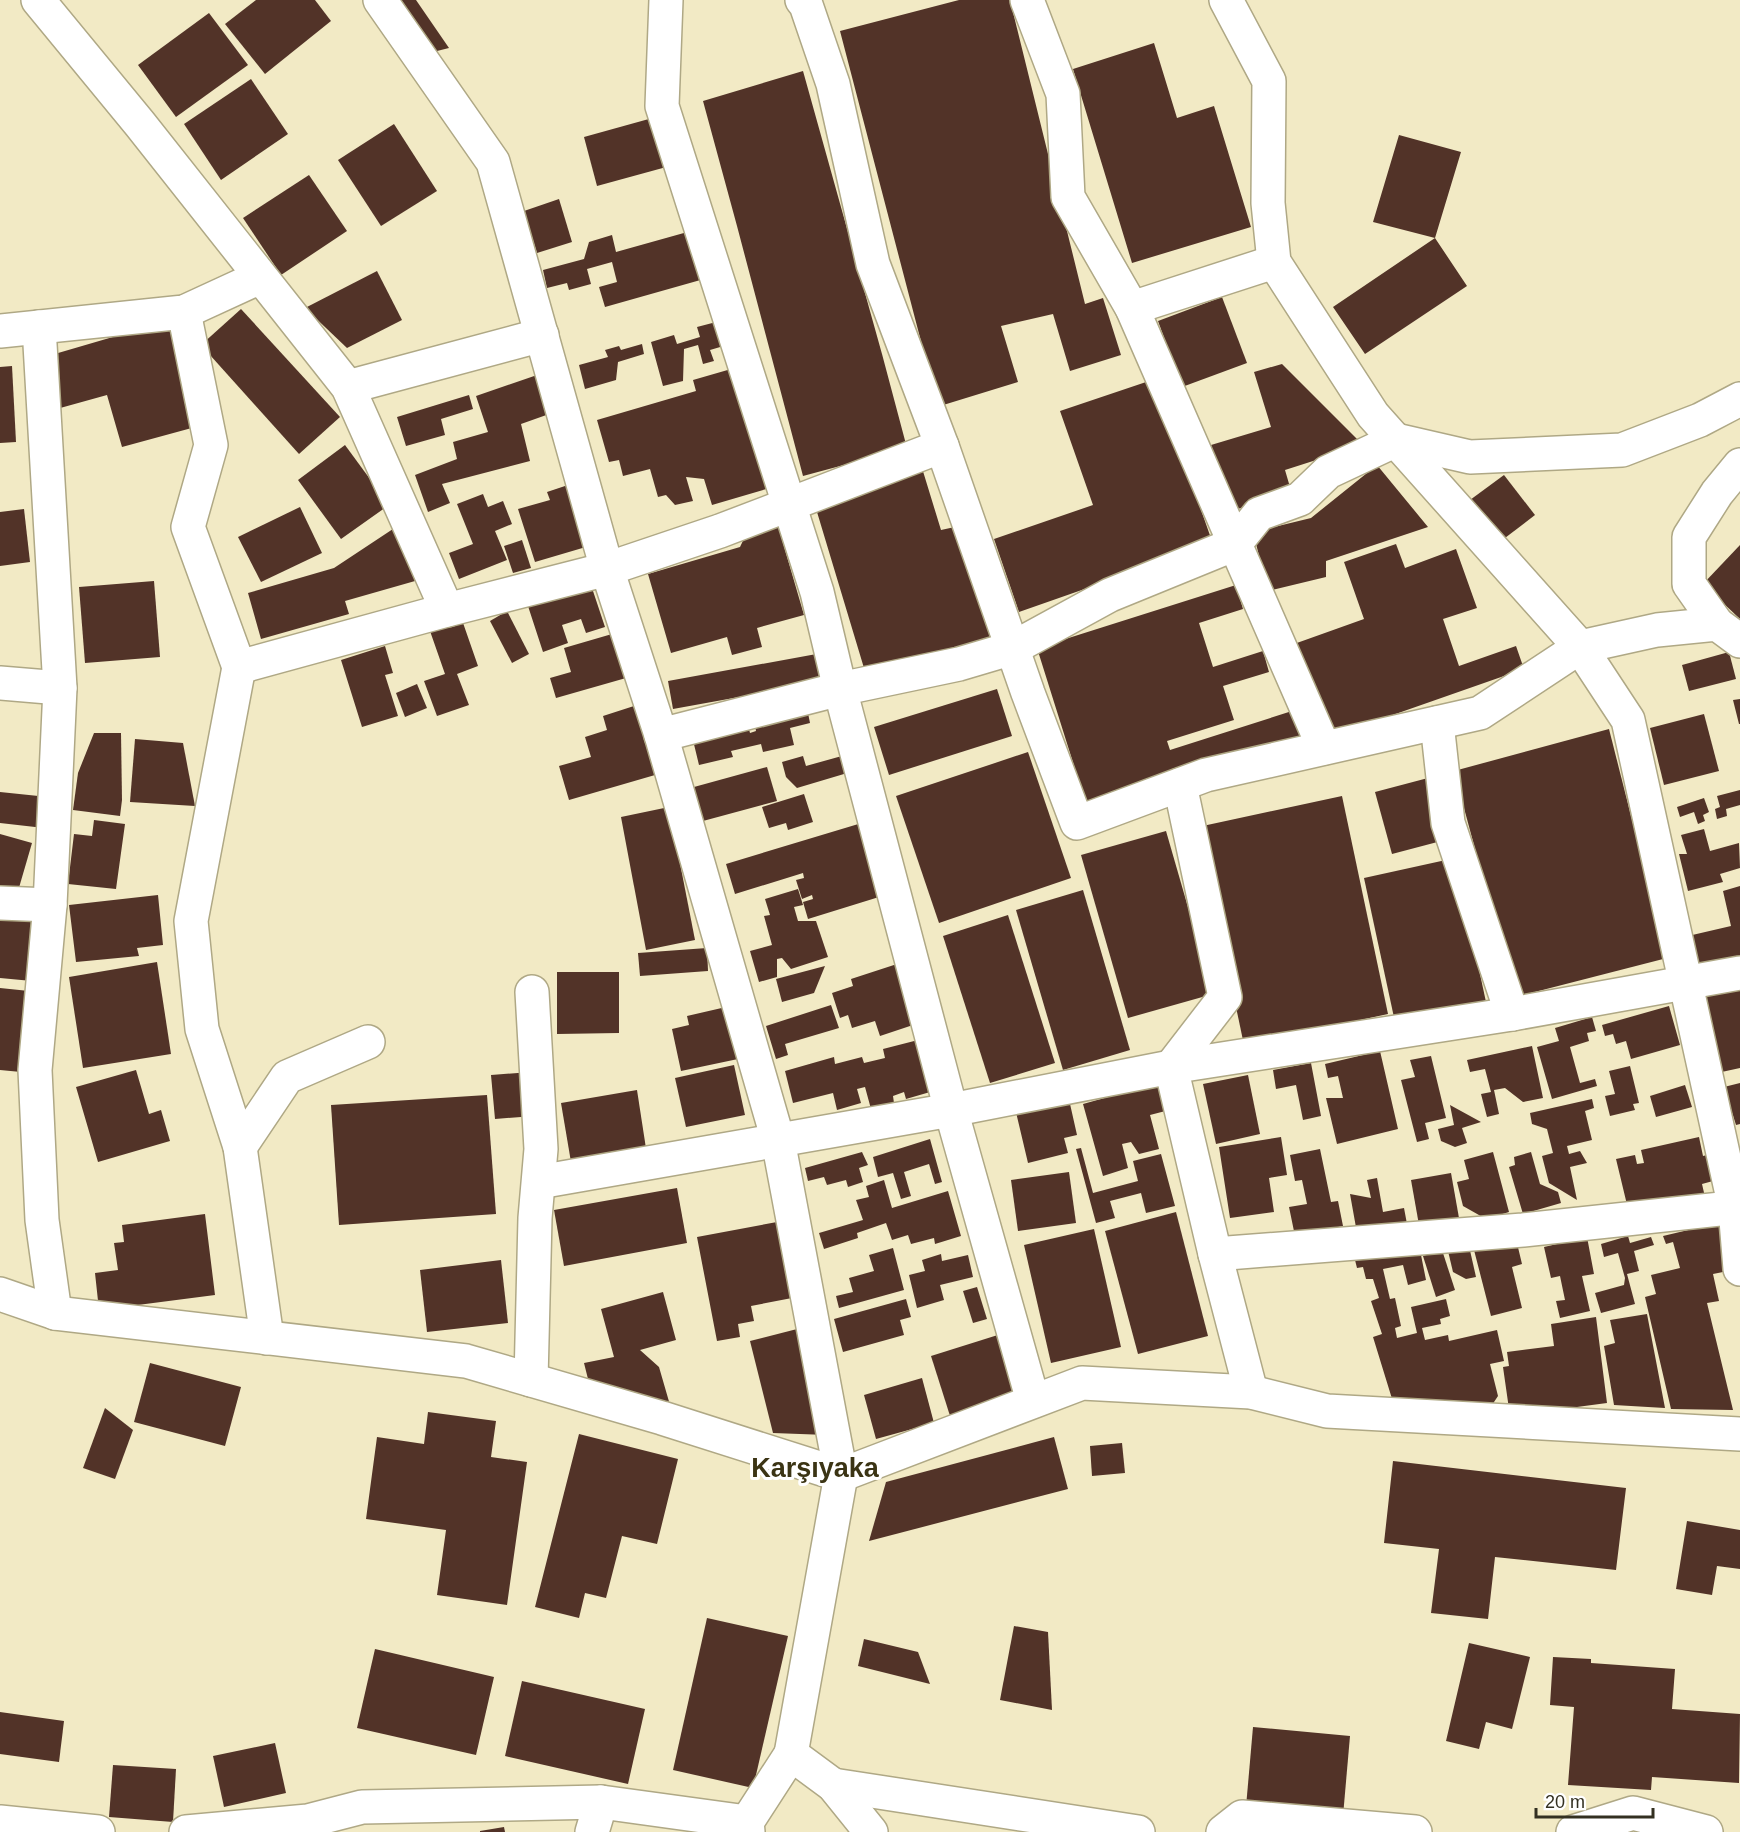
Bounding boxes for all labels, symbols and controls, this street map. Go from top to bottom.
district label: Karşıyaka [751,1453,880,1483]
scale bar [1536,1781,1653,1819]
text: 20 m [1545,1792,1585,1812]

